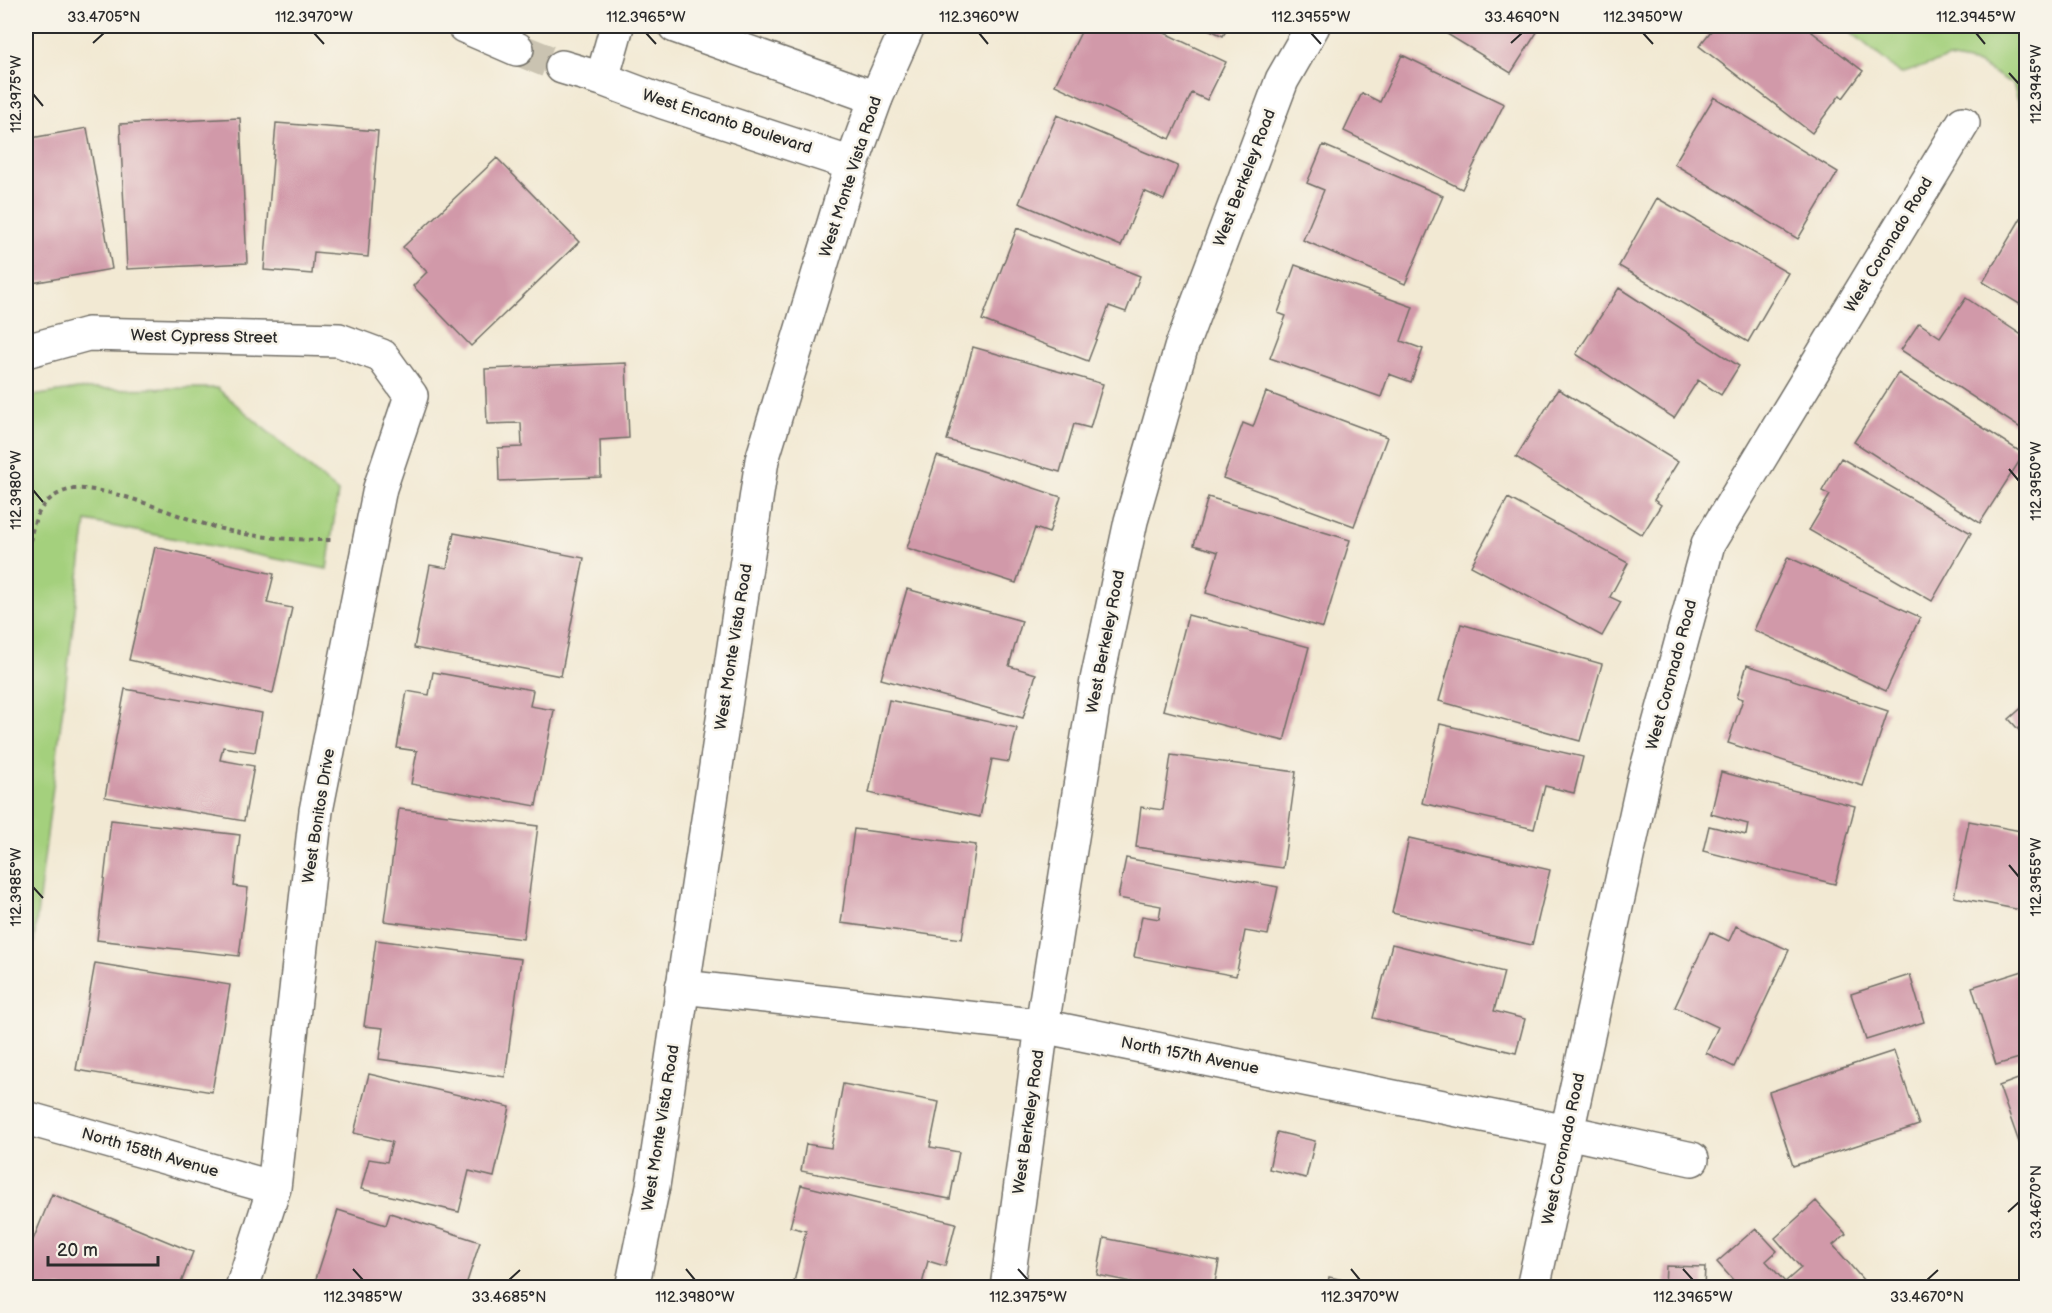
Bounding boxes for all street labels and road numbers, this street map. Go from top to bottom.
street label: West Encanto Boulevard [640,86,814,158]
street label: West Monte Vista Road [816,94,886,260]
street label: West Berkeley Road [1210,107,1280,249]
street label: West Coronado Road [1841,174,1937,316]
street label: West Cypress Street [130,326,278,348]
street label: West Monte Vista Road [711,563,757,731]
street label: West Berkeley Road [1083,569,1129,715]
street label: West Coronado Road [1643,598,1701,752]
street label: West Bonitos Drive [299,747,339,885]
street label: North 157th Avenue [1119,1033,1261,1079]
street label: West Monte Vista Road [638,1044,684,1212]
street label: West Berkeley Road [1009,1049,1049,1195]
street label: West Coronado Road [1539,1071,1589,1227]
street label: North 158th Avenue [79,1124,221,1182]

